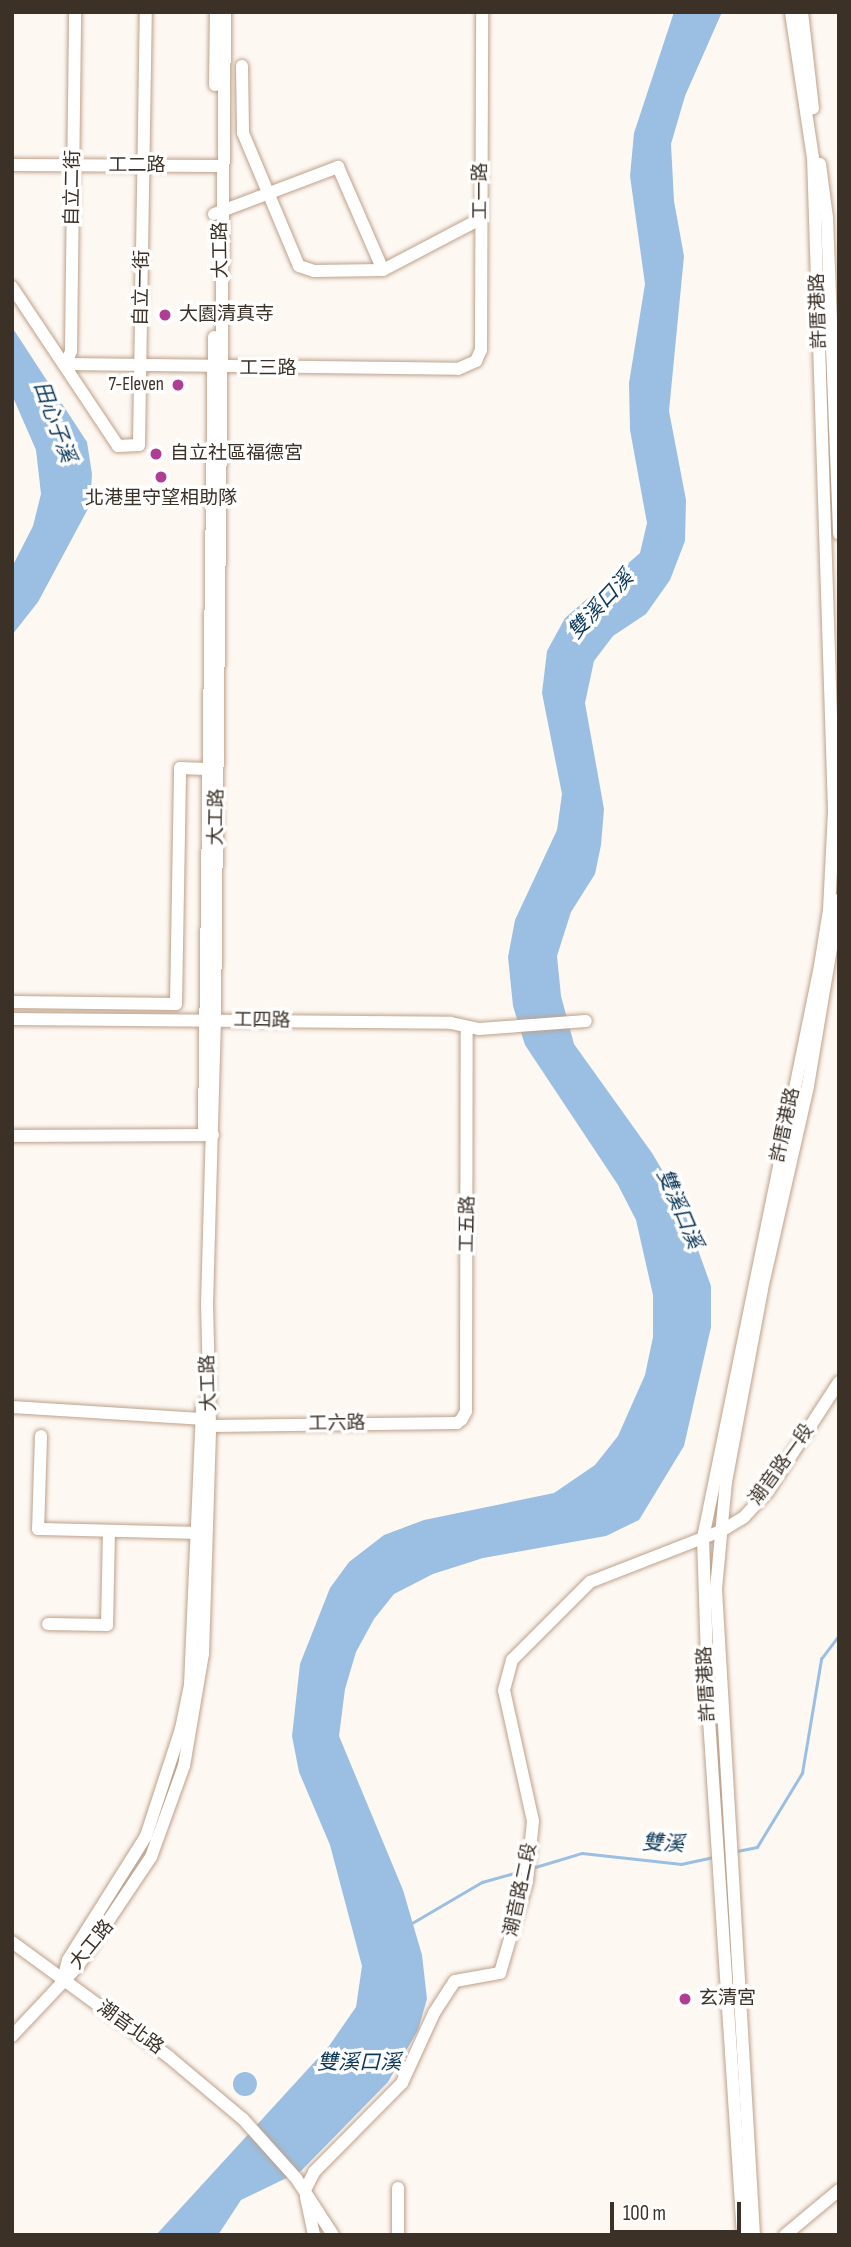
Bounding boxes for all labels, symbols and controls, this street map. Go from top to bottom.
street label: 自立二街 [61,150,85,226]
street label: 工二路 [109,155,165,177]
street label: 工一路 [470,163,492,219]
street label: 大工路 [209,221,233,279]
street label: 自立一街 [130,250,154,326]
street label: 許厝港路 [806,273,832,349]
place label: 大園清真寺 [179,304,274,326]
marker: 大園清真寺 [157,307,173,323]
street label: 工三路 [240,358,296,380]
place label: 7-Eleven [109,374,164,396]
marker: 7-Eleven [170,377,186,393]
water label: 田心子溪 [28,378,80,466]
place label: 自立社區福德宮 [170,443,303,465]
marker: 自立社區福德宮 [148,446,164,462]
marker: 北港里守望相助隊 [153,469,169,485]
place label: 北港里守望相助隊 [85,488,237,510]
water label: 雙溪口溪 [563,566,639,644]
street label: 大工路 [205,788,229,846]
street label: 工四路 [233,1009,291,1033]
street label: 許厝港路 [767,1085,805,1165]
water label: 雙溪口溪 [651,1165,707,1253]
street label: 工五路 [456,1195,480,1253]
street label: 大工路 [197,1354,221,1412]
street label: 工六路 [308,1412,366,1436]
street label: 潮音路一段 [745,1420,819,1510]
street label: 許厝港路 [694,1645,720,1723]
water label: 雙溪 [641,1830,685,1858]
street label: 潮音路二段 [500,1841,542,1939]
street label: 大工路 [65,1916,119,1974]
place label: 玄清宮 [699,1988,756,2010]
marker: 玄清宮 [677,1991,693,2007]
street label: 潮音北路 [93,1996,167,2060]
water label: 雙溪口溪 [317,2050,401,2076]
scale bar [613,2188,744,2232]
text: 100 m [623,2201,666,2226]

